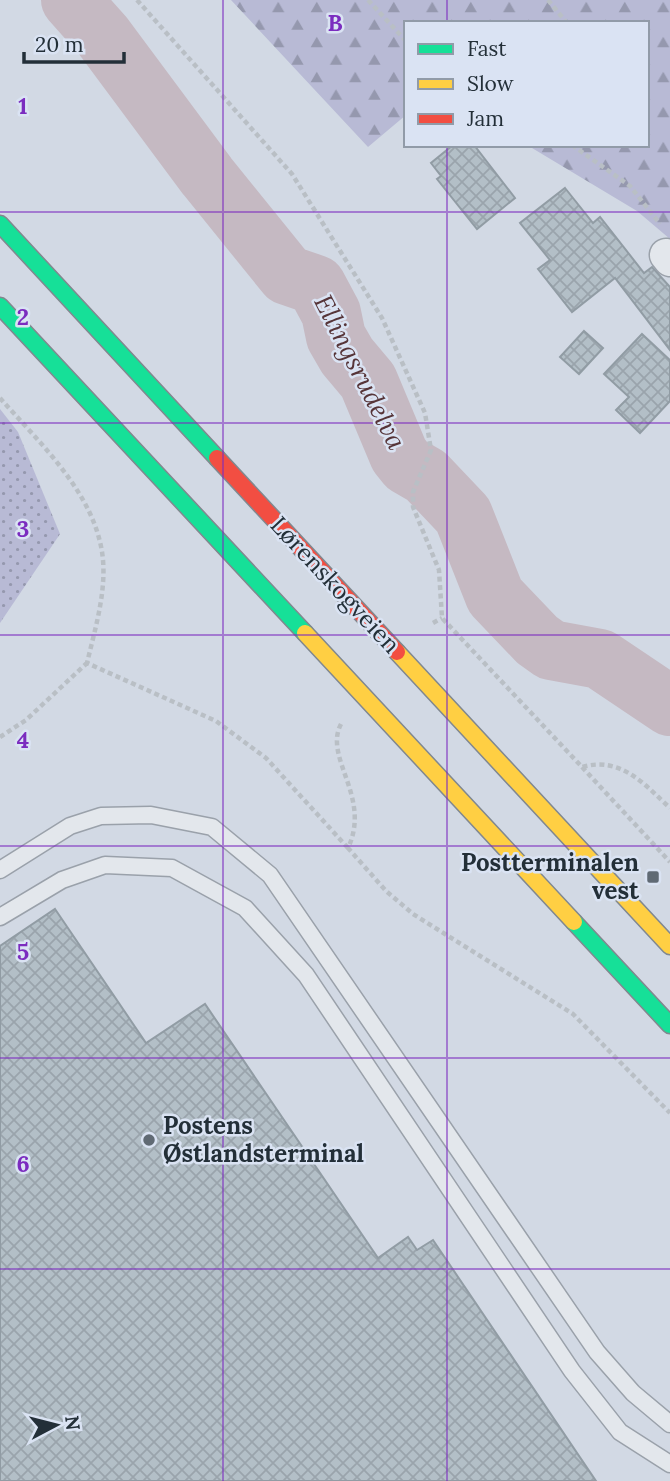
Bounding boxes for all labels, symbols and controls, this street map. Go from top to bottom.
text: B [327,8,343,37]
scale bar [24,21,124,65]
legend [404,21,649,147]
text: 20 m [35,31,84,58]
text: Fast [467,35,507,62]
text: Slow [467,70,514,97]
text: 1 [18,91,28,120]
text: Jam [466,105,504,132]
water label: Ellingsrudelva [307,289,414,455]
text: 2 [17,302,29,331]
street label: Lørenskogveien [264,510,407,660]
text: 3 [17,514,29,543]
text: 4 [17,725,29,754]
place label: Postterminalen vest [461,847,640,906]
marker: Postterminalen vest [645,869,661,885]
text: 5 [17,937,29,966]
place label: Postens Østlandsterminal [163,1110,364,1169]
marker: Postens Østlandsterminal [141,1132,157,1148]
text: 6 [16,1149,30,1178]
north arrow [21,1390,91,1460]
text: N [60,1414,86,1432]

